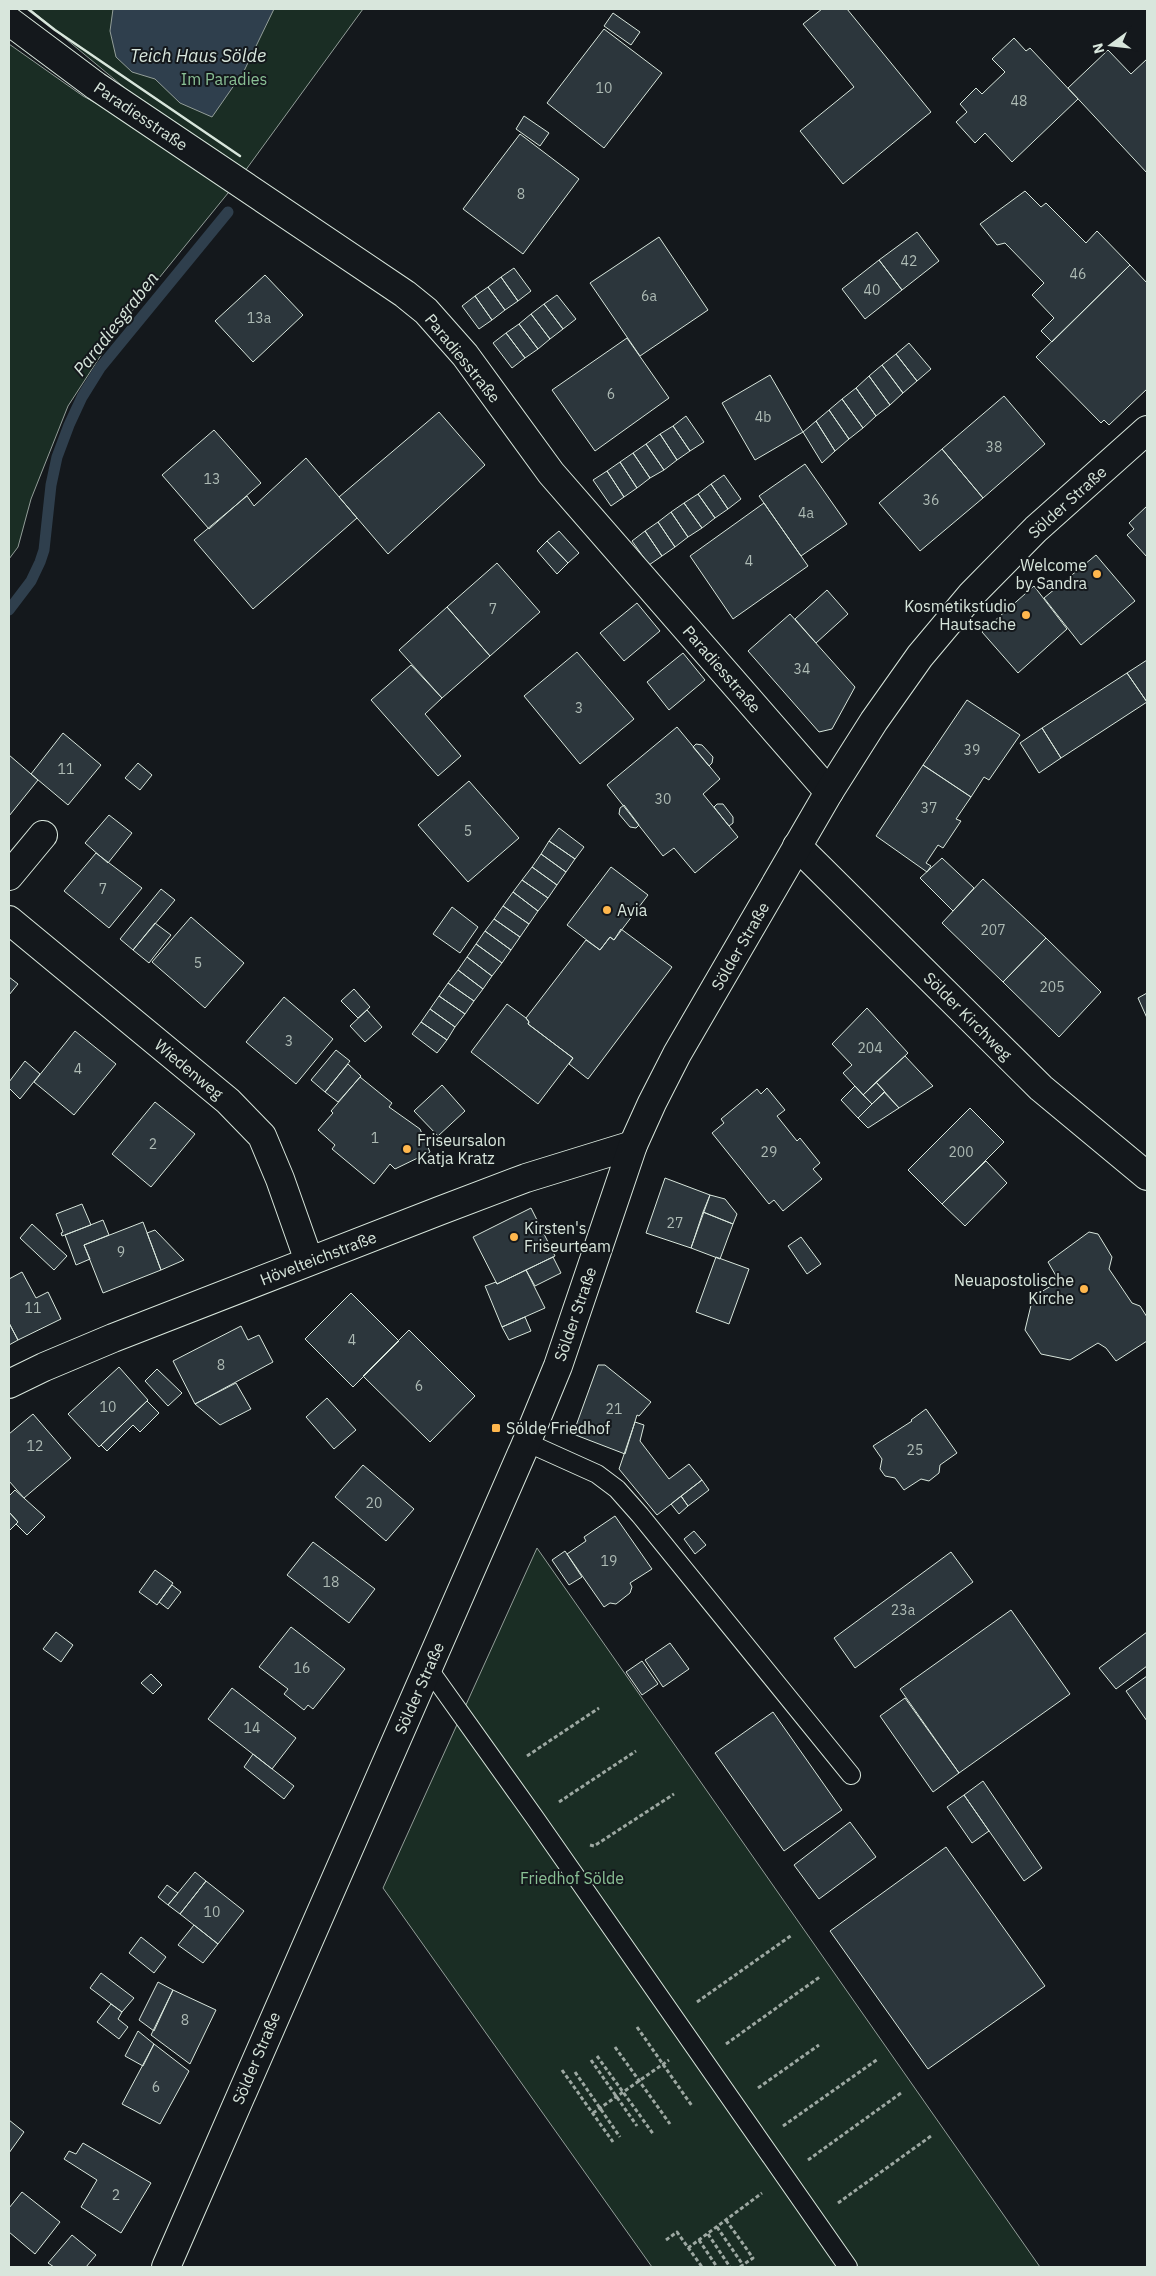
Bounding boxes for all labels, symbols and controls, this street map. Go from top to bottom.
north arrow [1086,20,1136,70]
text: N [1088,41,1108,56]
water label: Teich Haus Sölde [130,44,266,67]
park label: Im Paradies [181,69,267,89]
street label: Paradiesstraße [90,77,192,155]
house number: 10 [596,79,612,97]
house number: 48 [1011,92,1027,110]
house number: 8 [517,185,525,203]
house number: 42 [901,252,917,270]
house number: 46 [1070,265,1086,283]
water label: Paradiesgraben [68,267,163,380]
house number: 40 [864,281,880,299]
house number: 6a [641,287,657,305]
house number: 13a [247,309,272,327]
street label: Paradiesstraße [421,309,505,407]
house number: 6 [607,385,615,403]
house number: 4b [755,408,771,426]
house number: 38 [986,438,1002,456]
street label: Sölder Straße [1024,461,1110,542]
house number: 13 [204,470,220,488]
house number: 36 [923,491,939,509]
house number: 4a [798,504,814,522]
house number: 4 [745,552,753,570]
place label: Welcome by Sandra [1015,555,1087,593]
marker: Welcome by Sandra [1091,568,1103,580]
place label: Kosmetikstudio Hautsache [904,596,1016,634]
house number: 7 [489,600,497,618]
marker: Kosmetikstudio Hautsache [1020,609,1032,621]
street label: Paradiesstraße [679,621,765,717]
house number: 34 [794,660,810,678]
house number: 3 [575,699,583,717]
house number: 39 [964,741,980,759]
house number: 11 [58,760,74,778]
house number: 30 [655,790,671,808]
house number: 37 [921,799,937,817]
house number: 5 [464,822,472,840]
house number: 7 [99,880,107,898]
street label: Sölder Straße [707,898,773,994]
place label: Avia [617,900,648,920]
marker: Avia [601,904,613,916]
house number: 207 [980,921,1006,939]
house number: 5 [194,954,202,972]
street label: Sölder Kirchweg [920,968,1017,1065]
house number: 205 [1039,978,1065,996]
house number: 3 [285,1032,293,1050]
street label: Wiedenweg [151,1034,228,1104]
house number: 204 [857,1039,883,1057]
house number: 4 [74,1060,82,1078]
house number: 1 [371,1129,379,1147]
place label: Friseursalon Katja Kratz [417,1130,506,1168]
house number: 2 [149,1135,157,1153]
marker: Friseursalon Katja Kratz [401,1143,413,1155]
house number: 29 [761,1143,777,1161]
house number: 200 [948,1143,974,1161]
house number: 27 [667,1214,683,1232]
place label: Kirsten's Friseurteam [524,1218,611,1256]
street label: Hövelteichstraße [257,1227,379,1289]
marker: Kirsten's Friseurteam [508,1231,520,1243]
house number: 9 [117,1243,125,1261]
street label: Sölder Straße [549,1264,601,1364]
place label: Neuapostolische Kirche [954,1270,1074,1308]
marker: Neuapostolische Kirche [1078,1283,1090,1295]
house number: 11 [25,1299,41,1317]
house number: 4 [348,1331,356,1349]
house number: 8 [217,1356,225,1374]
house number: 6 [415,1377,423,1395]
house number: 10 [100,1398,116,1416]
house number: 21 [606,1400,622,1418]
place label: Sölde Friedhof [506,1418,610,1438]
marker: Sölde Friedhof [490,1422,502,1434]
house number: 12 [27,1437,43,1455]
house number: 25 [907,1441,923,1459]
house number: 20 [366,1494,382,1512]
house number: 19 [601,1552,617,1570]
house number: 18 [323,1573,339,1591]
house number: 23a [891,1601,916,1619]
street label: Sölder Straße [390,1639,448,1737]
house number: 16 [294,1659,310,1677]
house number: 14 [244,1719,260,1737]
park label: Friedhof Sölde [520,1868,624,1888]
house number: 10 [204,1903,220,1921]
street label: Sölder Straße [228,2009,285,2107]
house number: 8 [181,2011,189,2029]
house number: 6 [152,2078,160,2096]
house number: 2 [112,2186,120,2204]

